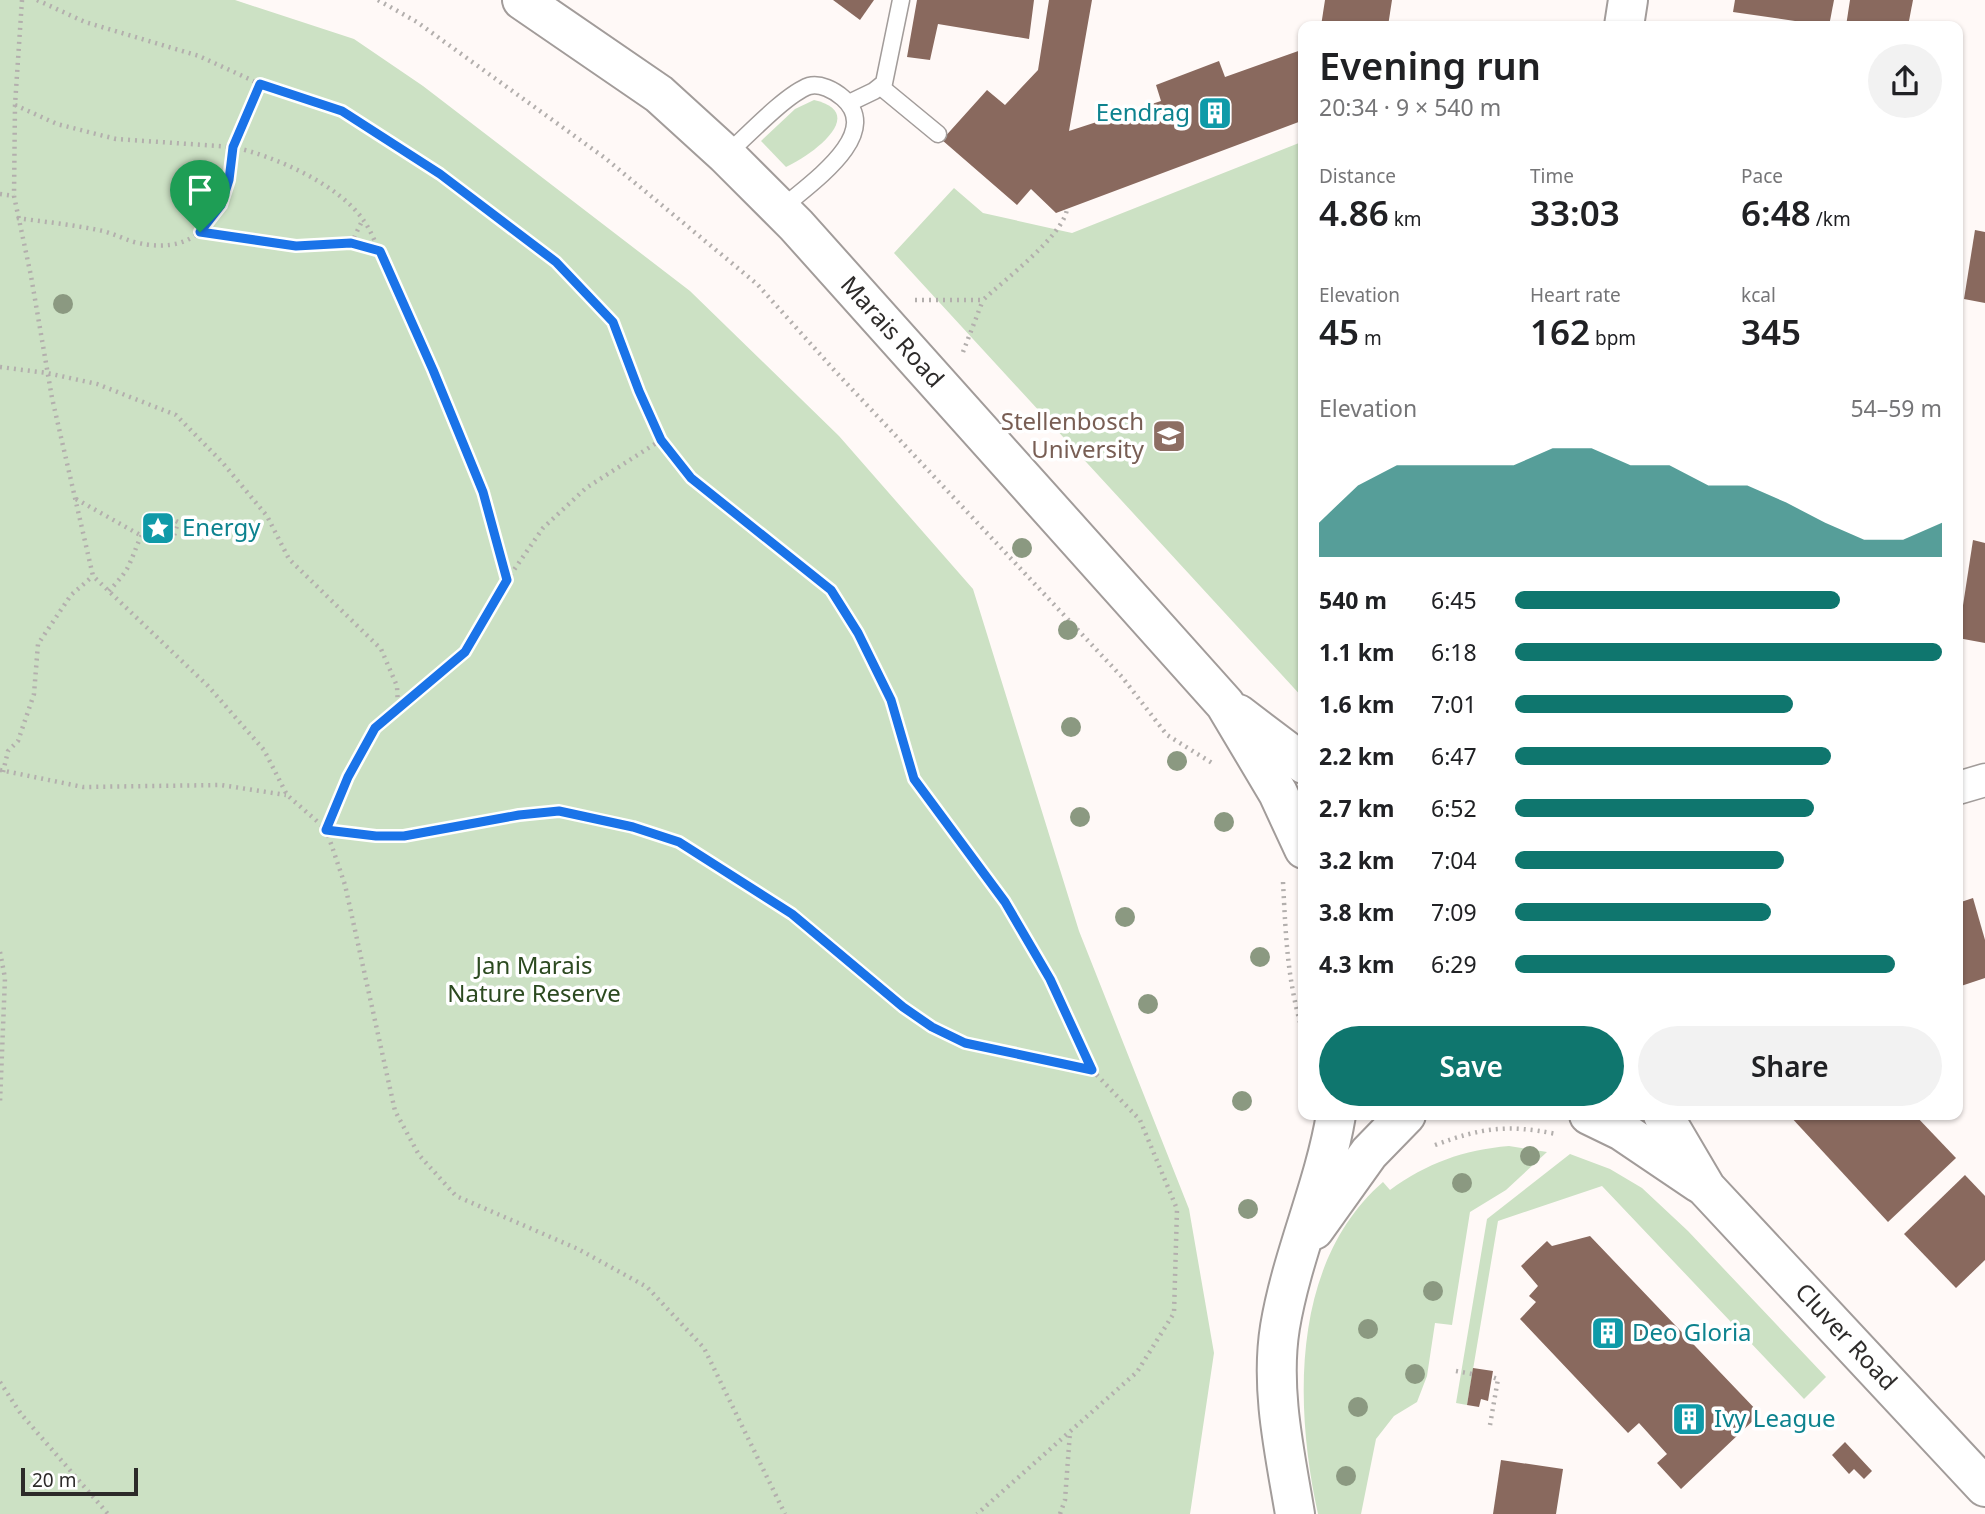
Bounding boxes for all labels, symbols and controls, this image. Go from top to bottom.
text: Evening run [1319,39,1541,91]
button: share [1868,44,1942,118]
text: 20:34 · 9 × 540 m [1319,91,1501,123]
building icon: Eendrag [1196,94,1234,132]
place label: Eendrag [1096,95,1190,128]
pin [170,160,230,232]
text: Distance [1319,163,1396,189]
text: Time [1530,163,1574,189]
text: Pace [1741,163,1783,189]
icon: arrive [181,171,219,209]
text: 4.86 [1319,189,1389,236]
text: 33:03 [1530,189,1620,236]
text: 6:48 [1741,189,1811,236]
text: km [1389,206,1422,232]
text: /km [1811,206,1851,232]
street label: Marais Road [834,268,952,394]
text: Elevation [1319,282,1400,308]
text: Heart rate [1530,282,1621,308]
text: kcal [1741,282,1776,308]
text: 45 [1319,308,1359,355]
text: 162 [1530,308,1590,355]
text: 345 [1741,308,1801,355]
text: m [1359,325,1382,351]
text: bpm [1590,325,1636,351]
text: Elevation [1319,392,1417,424]
text: 54–59 m [1850,392,1942,424]
place label: Stellenbosch University [1001,404,1145,465]
school or university icon: Stellenbosch University [1150,417,1188,455]
place icon: Energy [139,509,177,547]
place label: Energy [182,510,261,543]
text: 540 m [1319,584,1387,616]
text: 6:45 [1431,584,1477,616]
text: 1.1 km [1319,636,1394,668]
text: 6:18 [1431,636,1477,668]
text: 1.6 km [1319,688,1394,720]
text: 7:01 [1431,688,1477,720]
text: 2.2 km [1319,740,1394,772]
text: 6:47 [1431,740,1477,772]
text: 2.7 km [1319,792,1394,824]
text: 6:52 [1431,792,1477,824]
text: 3.2 km [1319,844,1394,876]
text: 7:04 [1431,844,1477,876]
text: 3.8 km [1319,896,1394,928]
text: 7:09 [1431,896,1477,928]
park label: Jan Marais Nature Reserve [447,948,621,1009]
text: 4.3 km [1319,948,1394,980]
text: 6:29 [1431,948,1477,980]
button: Save [1319,1026,1624,1106]
button: Share [1638,1026,1942,1106]
street label: Cluver Road [1789,1275,1905,1397]
building icon: Deo Gloria [1589,1314,1627,1352]
place label: Deo Gloria [1632,1315,1752,1348]
building icon: Ivy League [1670,1400,1708,1438]
place label: Ivy League [1714,1401,1836,1434]
scale bar [21,1465,138,1497]
text: 20 m [32,1467,76,1493]

